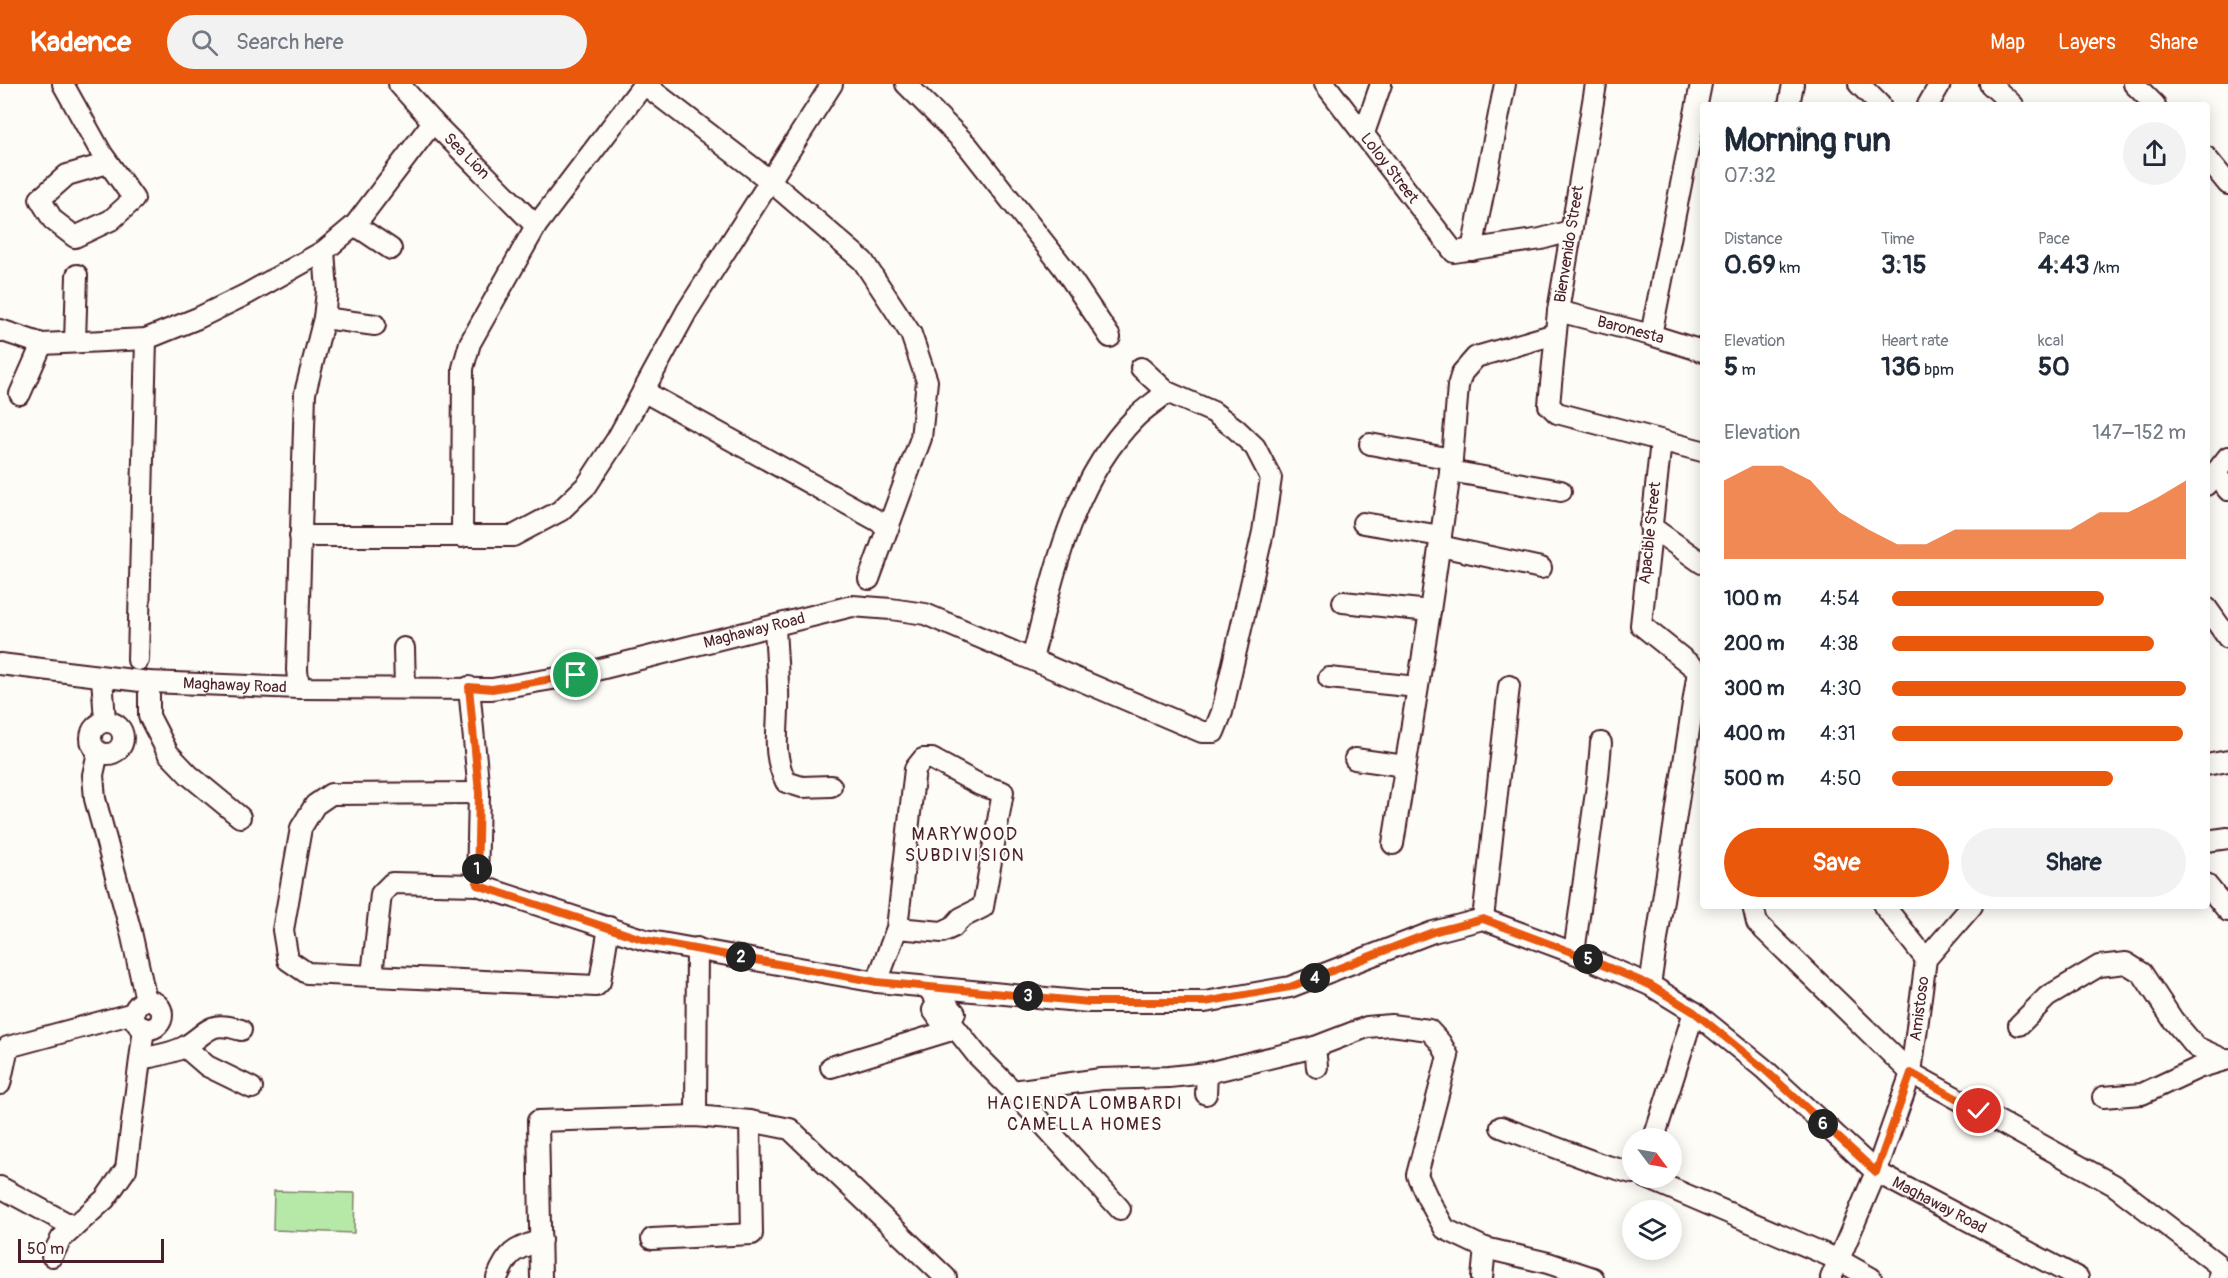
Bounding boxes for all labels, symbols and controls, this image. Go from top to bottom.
search box [167,15,587,69]
text: Kadence [30,25,131,60]
icon: search [188,26,221,59]
text: Search here [236,28,343,56]
text: Map [1990,29,2025,56]
text: Layers [2058,29,2116,56]
text: Share [2149,29,2198,56]
text: Morning run [1724,120,1891,161]
button: share [2123,122,2186,185]
street label: Sea Lion [439,129,494,184]
street label: Loloy Street [1356,129,1423,208]
text: 07:32 [1724,163,1776,188]
street label: Bienvenido Street [1550,184,1588,304]
text: Distance [1724,229,1783,249]
text: Time [1881,229,1914,249]
text: Pace [2038,229,2070,249]
text: 0.69 [1724,249,1776,281]
text: 3:15 [1881,249,1927,281]
text: 4:43 [2038,249,2090,281]
text: km [1776,258,1800,278]
text: /km [2090,258,2120,278]
street label: Baronesta [1595,312,1667,348]
text: Elevation [1724,331,1785,351]
text: Heart rate [1881,331,1948,351]
text: kcal [2038,331,2064,351]
text: 5 [1724,351,1738,383]
text: 136 [1881,351,1921,383]
text: 50 [2038,351,2070,383]
text: m [1738,360,1756,380]
text: bpm [1921,360,1954,380]
text: Elevation [1724,420,1800,445]
text: 147–152 m [2092,420,2186,445]
street label: Apacible Street [1635,480,1665,585]
text: 100 m [1724,586,1781,611]
text: 4:54 [1820,586,1859,611]
street label: Maghaway Road [701,608,807,653]
text: 200 m [1724,631,1785,656]
text: 4:38 [1820,631,1858,656]
pin [550,649,601,700]
icon: arrive [559,658,592,691]
street label: Maghaway Road [183,673,287,698]
text: 300 m [1724,676,1785,701]
text: 4:30 [1820,676,1862,701]
text: 400 m [1724,721,1785,746]
text: 4:31 [1820,721,1856,746]
text: 500 m [1724,766,1784,791]
text: 4:50 [1820,766,1861,791]
district label: MARYWOOD SUBDIVISION [905,823,1025,867]
button: Save [1724,828,1949,897]
button: Share [1961,828,2186,897]
pin: 1 [462,854,492,884]
text: 1 [474,859,480,879]
pin: 2 [726,942,756,972]
pin: 5 [1573,944,1603,974]
text: 2 [737,947,745,967]
text: 5 [1584,949,1592,969]
pin: 4 [1300,963,1330,993]
text: 4 [1310,968,1320,988]
street label: Amistoso [1905,975,1934,1042]
pin: 3 [1013,981,1043,1011]
text: 3 [1024,986,1032,1006]
pin [1953,1085,2004,1136]
district label: HACIENDA LOMBARDI CAMELLA HOMES [987,1092,1183,1136]
icon: check [1962,1094,1995,1127]
pin: 6 [1808,1109,1838,1139]
text: 6 [1818,1114,1828,1134]
north arrow [1622,1128,1682,1188]
map controls [1622,1128,1682,1260]
street label: Maghaway Road [1889,1172,1990,1238]
button: layers [1622,1200,1682,1260]
scale bar [18,1236,164,1264]
text: 50 m [27,1239,64,1259]

